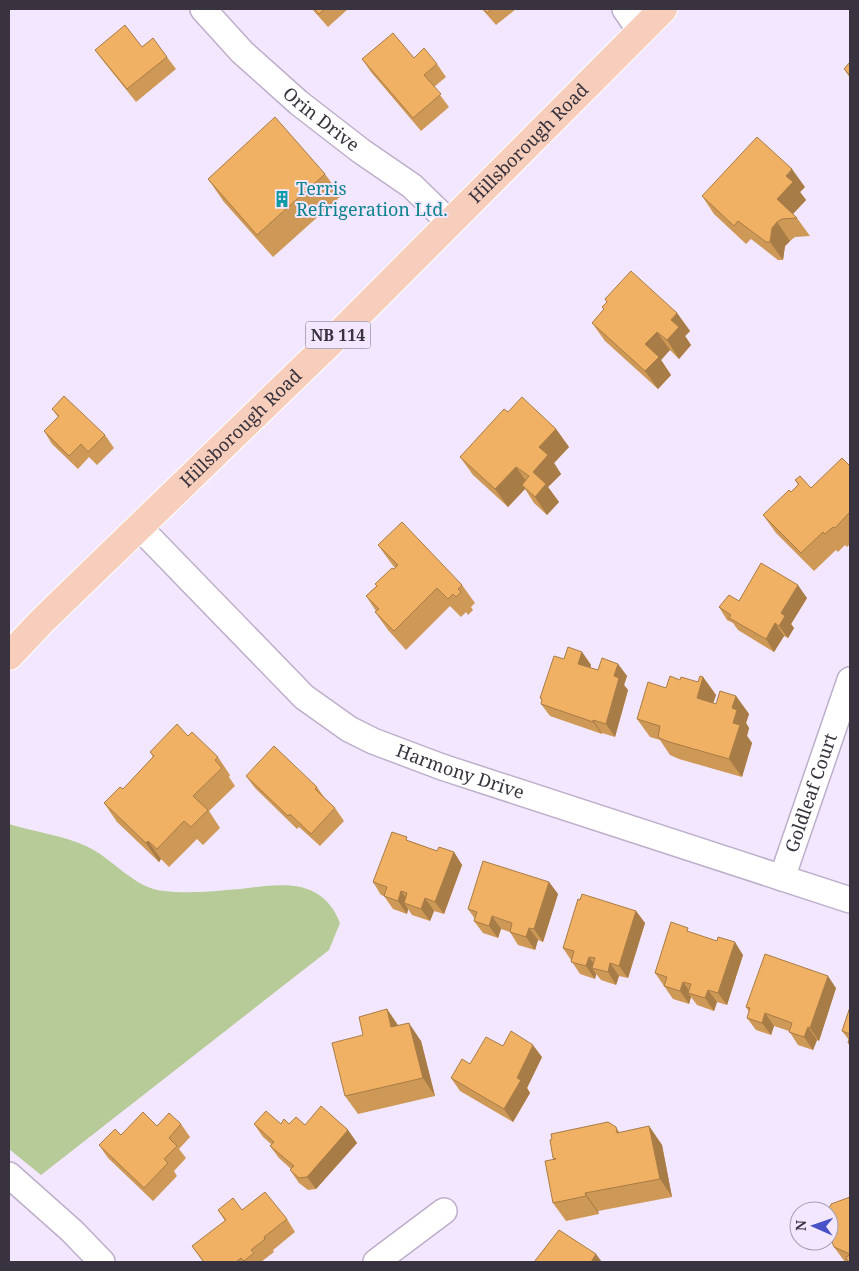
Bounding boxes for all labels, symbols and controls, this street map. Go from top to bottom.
street label: Hillsborough Road [463,78,593,208]
street label: Orin Drive [278,81,365,156]
place label: Terris Refrigeration Ltd. [296,176,448,221]
building icon: Terris Refrigeration Ltd. [272,189,292,209]
road number: NB 114 [306,322,370,348]
street label: Hillsborough Road [174,363,306,492]
street label: Goldleaf Court [779,730,842,855]
street label: Harmony Drive [393,738,527,804]
north arrow [789,1201,839,1251]
text: N [791,1220,810,1231]

